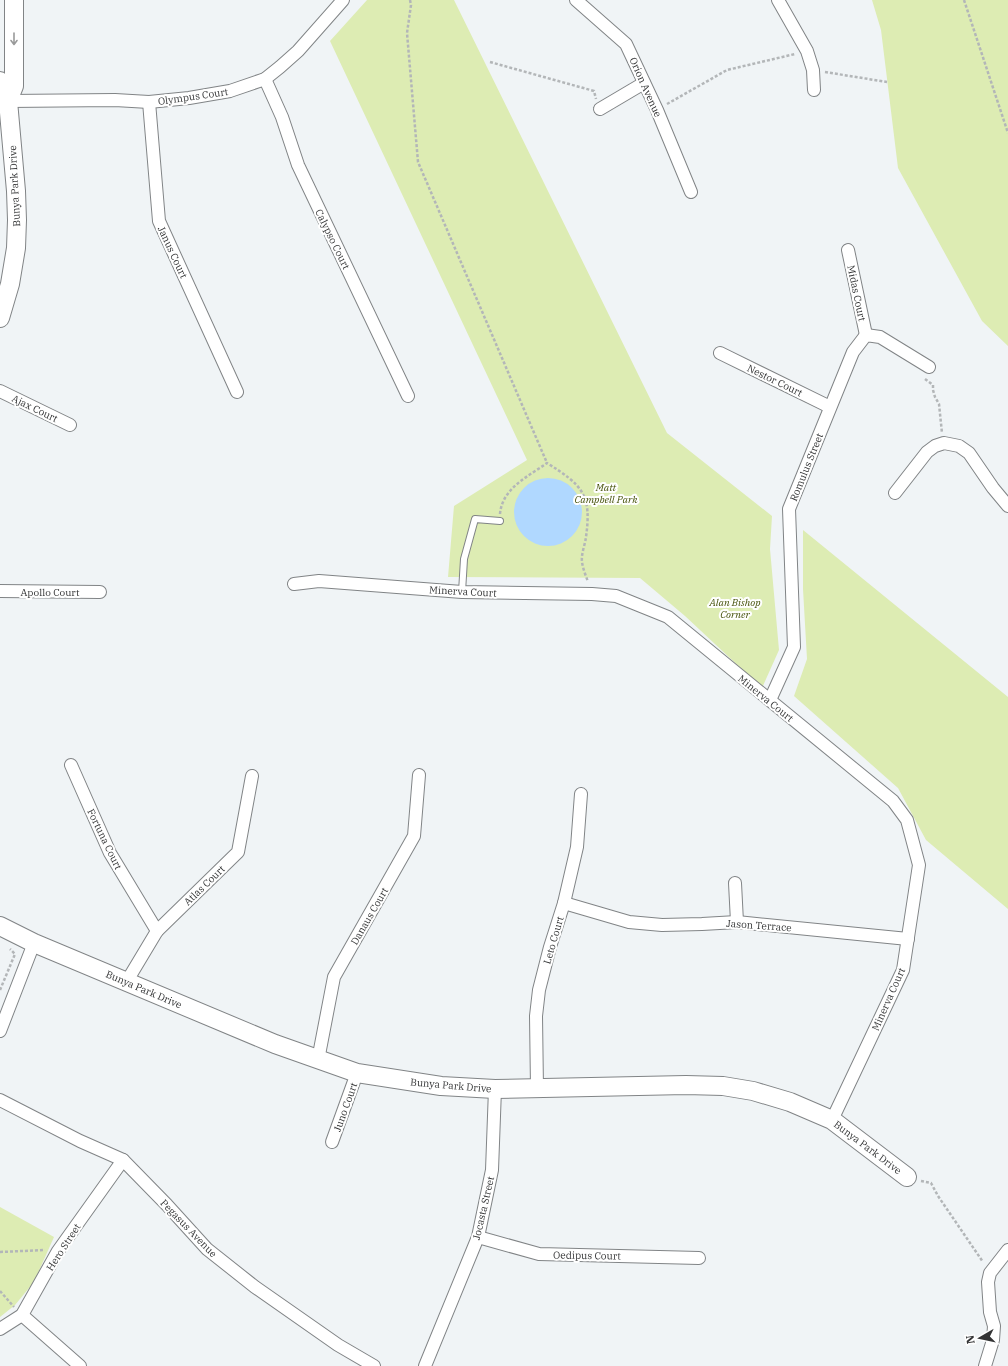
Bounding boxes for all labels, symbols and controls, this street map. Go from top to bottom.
one-way arrow [10,32,18,45]
street label: Orion Avenue [627,55,665,119]
street label: Olympus Court [157,85,230,108]
street label: Bunya Park Drive [6,145,23,227]
street label: Calypso Court [312,207,353,272]
street label: Janus Court [155,224,190,281]
street label: Midas Court [844,264,869,323]
street label: Nestor Court [745,361,805,400]
street label: Ajax Court [10,392,60,425]
street label: Romulus Street [787,431,826,503]
park label: Matt Campbell Park [574,481,638,506]
street label: Minerva Court [429,583,498,600]
street label: Apollo Court [21,586,80,599]
park label: Alan Bishop Corner [709,596,761,621]
street label: Minerva Court [735,672,796,725]
street label: Fortuna Court [84,807,125,872]
street label: Atlas Court [181,862,228,908]
street label: Danaus Court [348,885,391,947]
street label: Leto Court [540,914,567,966]
street label: Jason Terrace [726,917,792,934]
street label: Minerva Court [869,965,908,1033]
street label: Bunya Park Drive [104,968,184,1011]
street label: Bunya Park Drive [410,1075,492,1096]
street label: Juno Court [331,1080,361,1134]
street label: Bunya Park Drive [831,1118,904,1177]
street label: Jocasta Street [470,1175,497,1241]
street label: Pegasus Avenue [158,1197,220,1260]
street label: Hero Street [43,1221,84,1273]
street label: Oedipus Court [553,1248,621,1263]
north arrow [960,1318,1000,1358]
text: N [962,1334,978,1345]

